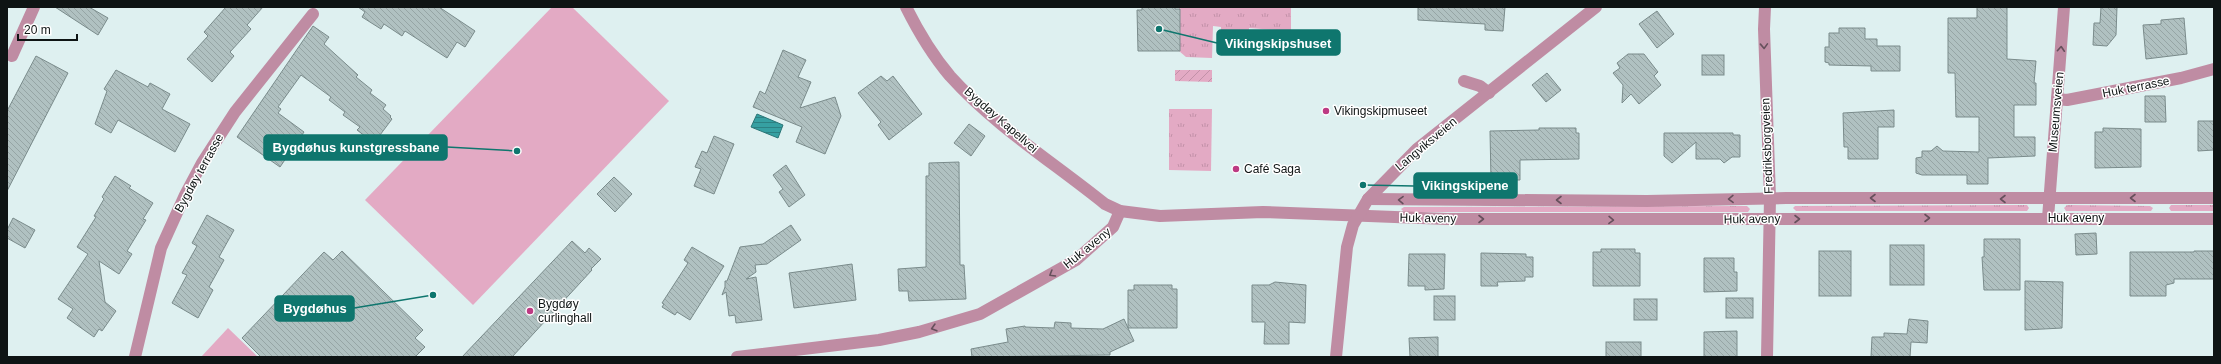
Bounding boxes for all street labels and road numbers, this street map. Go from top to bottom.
street label: Museumsveien [2046,71,2066,153]
street label: Huk terrasse [2101,74,2171,100]
street label: Bygdøy Kapellvei [961,84,1041,156]
street label: Fredriksborgveien [1758,98,1776,194]
street label: Langviksveien [1392,114,1460,174]
street label: Bygdøy terrasse [172,131,226,215]
street label: Huk aveny [1400,211,1456,225]
street label: Huk aveny [2048,211,2104,225]
street label: Huk aveny [1724,212,1780,226]
street label: Huk aveny [1061,225,1113,271]

